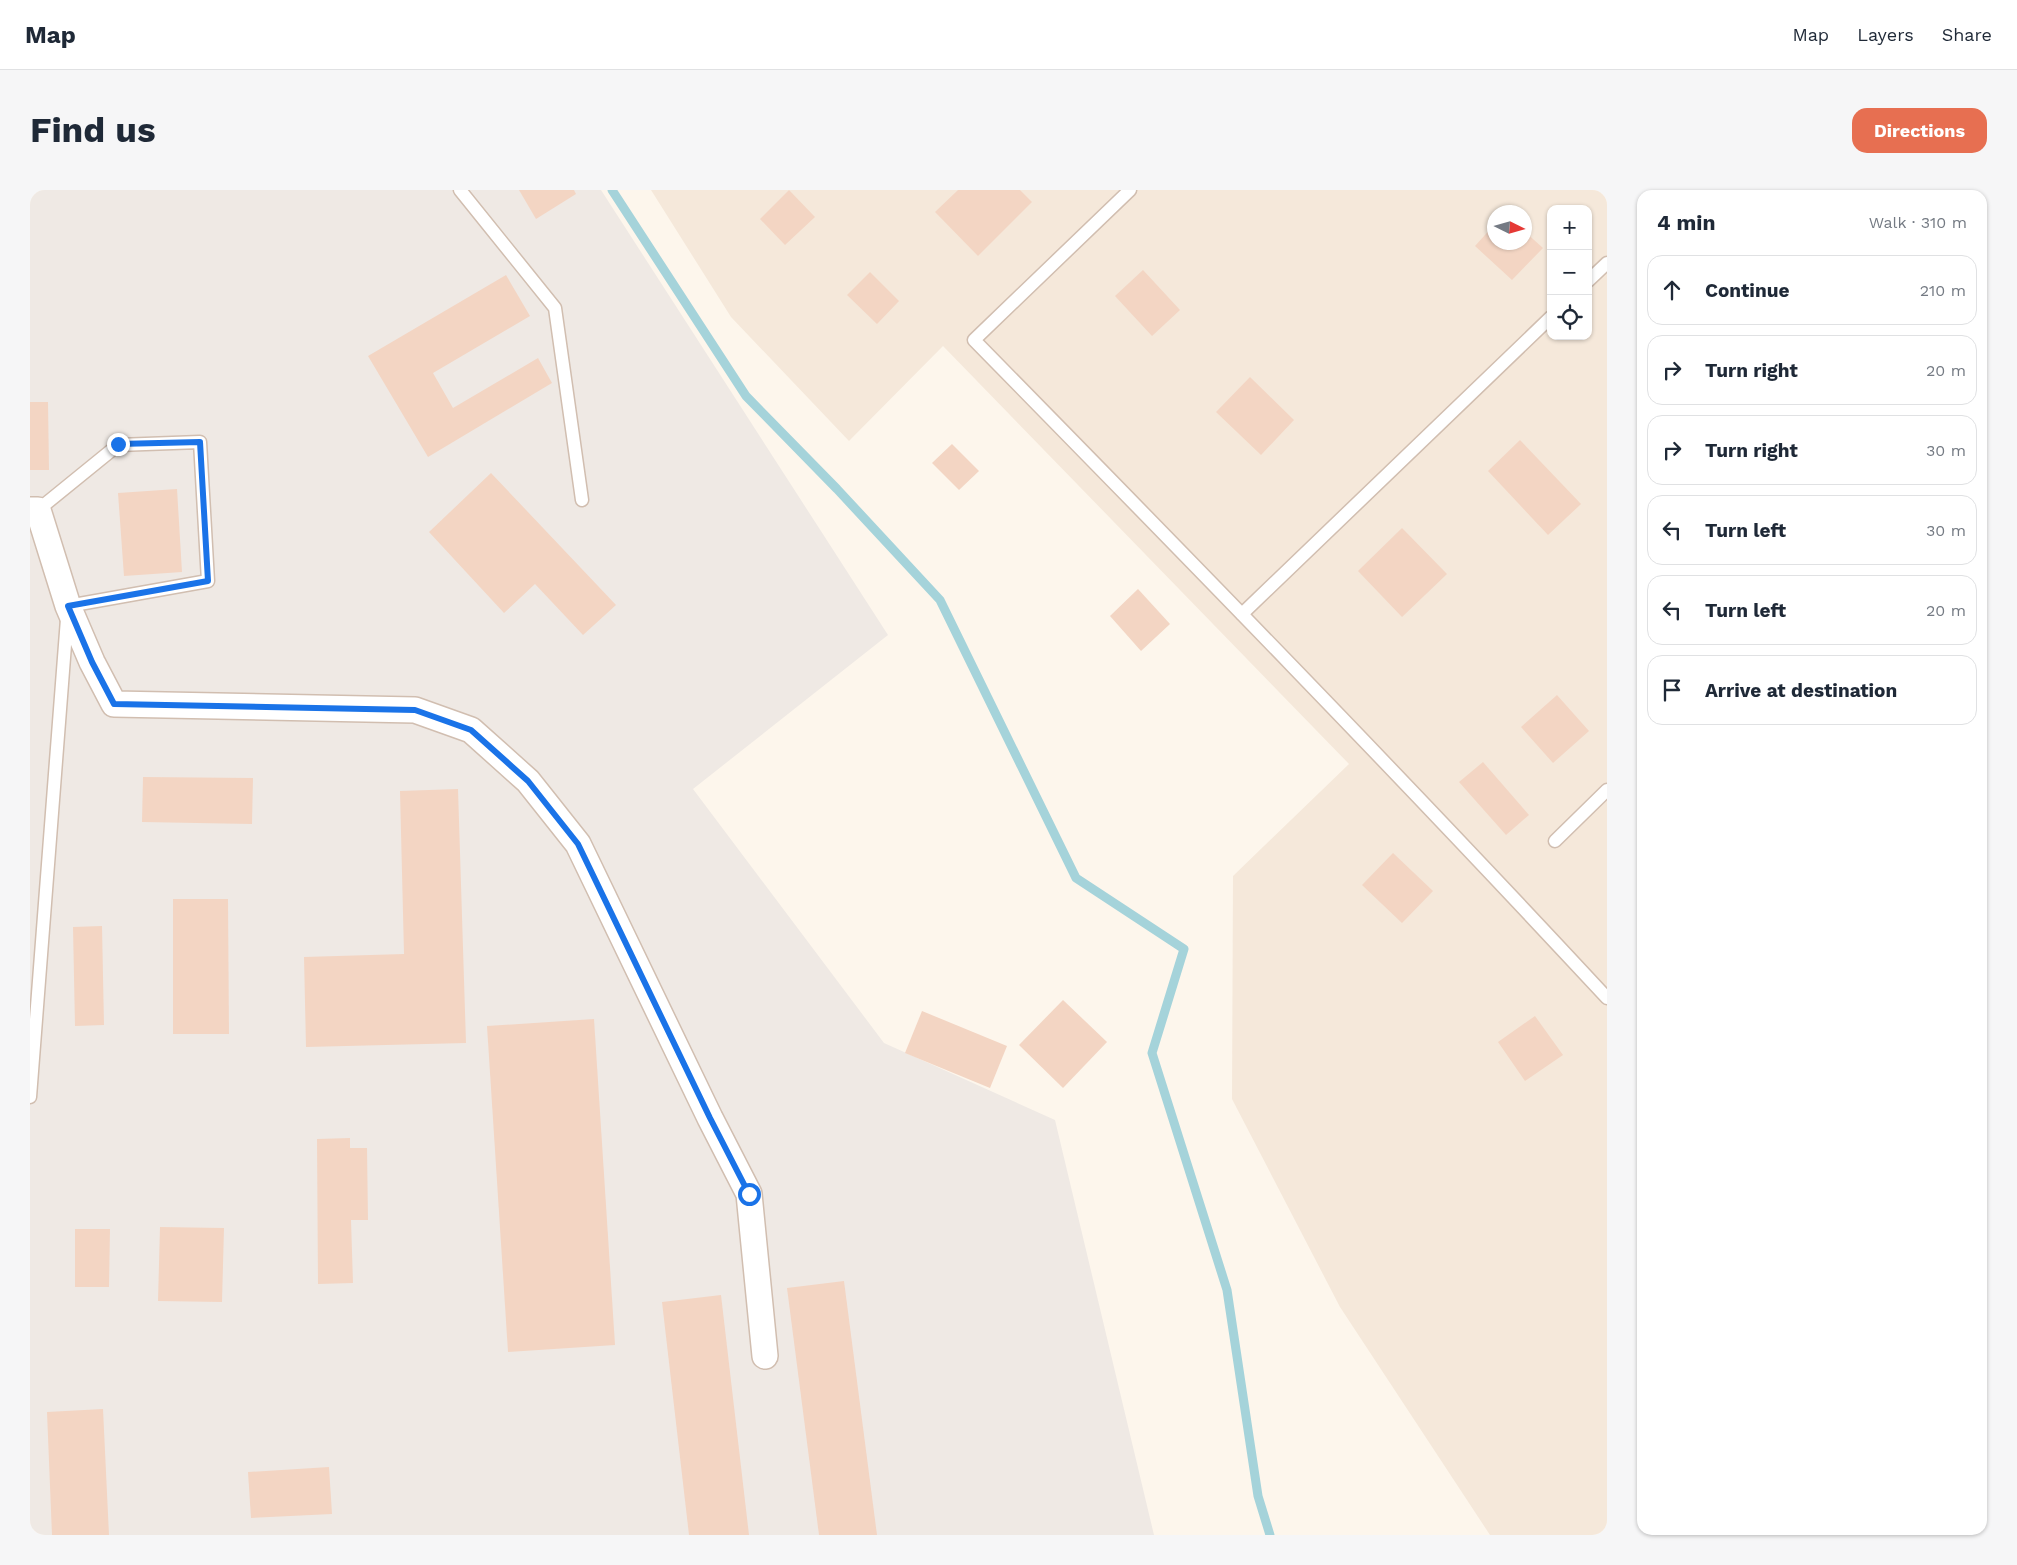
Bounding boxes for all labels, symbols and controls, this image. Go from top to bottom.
text: Map [25,21,76,49]
text: Map [1792,24,1829,45]
text: Layers [1857,24,1914,45]
text: Share [1942,24,1992,45]
button: Directions [1852,108,1987,153]
text: Find us [30,109,156,151]
north arrow [1487,205,1532,250]
map controls [1547,205,1592,340]
button: + [1547,205,1592,250]
text: 4 min [1657,210,1715,235]
text: Walk · 310 m [1869,213,1967,232]
button: − [1547,250,1592,295]
icon: ahead [1658,276,1686,304]
text: Continue [1705,279,1789,302]
text: 210 m [1920,281,1966,300]
button: locate [1547,295,1592,340]
icon: right [1658,356,1686,384]
text: Turn right [1705,359,1798,382]
text: 20 m [1926,361,1966,380]
route end [107,433,130,456]
icon: right [1658,436,1686,464]
text: Turn right [1705,439,1798,462]
text: 30 m [1926,441,1966,460]
icon: left [1658,516,1686,544]
text: Turn left [1705,519,1786,542]
text: 30 m [1926,521,1966,540]
icon: left [1658,596,1686,624]
text: Turn left [1705,599,1786,622]
text: 20 m [1926,601,1966,620]
icon: arrive [1658,676,1686,704]
text: Arrive at destination [1705,679,1897,702]
route start [738,1183,761,1206]

